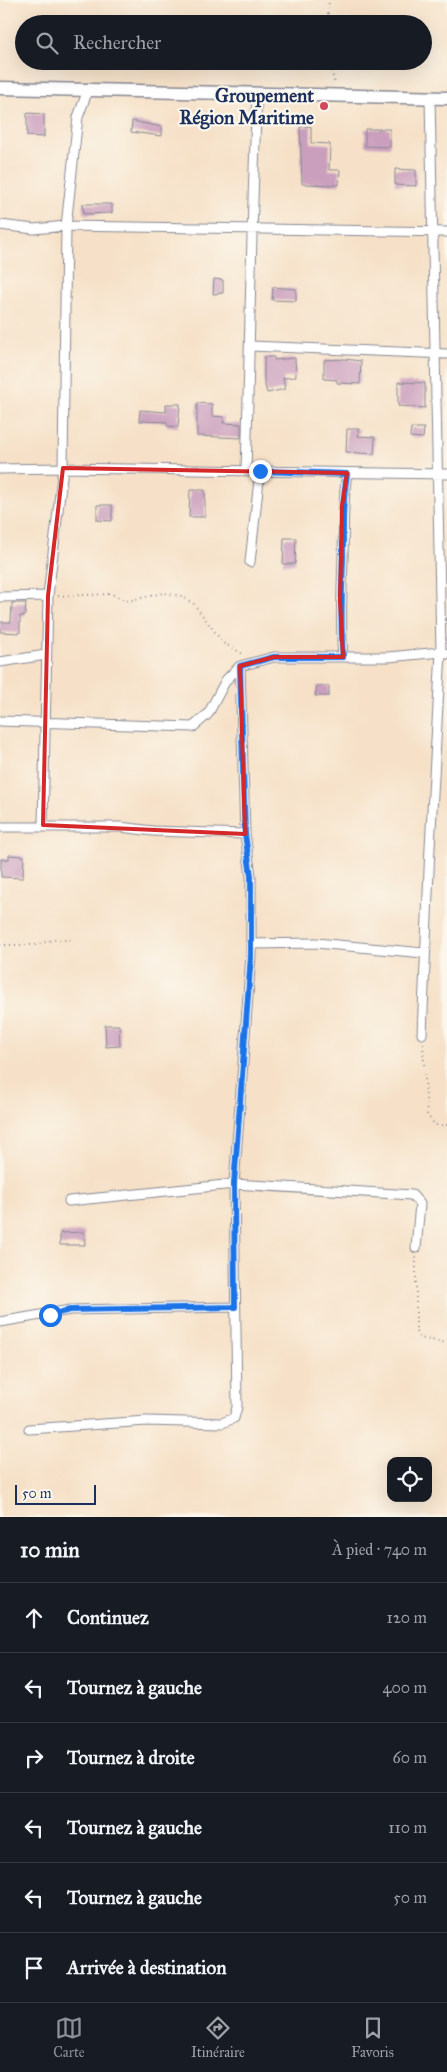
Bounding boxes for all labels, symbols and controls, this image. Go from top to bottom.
search box [15,15,432,70]
icon: search [33,29,61,57]
text: Rechercher [73,31,161,54]
place label: Groupement Région Maritime [179,84,314,130]
marker: Groupement Région Maritime [318,100,330,112]
route end [249,460,272,483]
route start [39,1304,62,1327]
map controls [387,1457,432,1502]
button: locate [387,1457,432,1502]
scale bar [15,1482,96,1505]
text: 50 m [22,1485,51,1502]
text: 10 min [20,1537,80,1563]
text: À pied · 740 m [332,1540,427,1559]
icon: ahead [20,1604,48,1632]
text: Continuez [67,1606,149,1629]
text: 120 m [387,1608,427,1627]
icon: left [20,1674,48,1702]
text: Tournez à gauche [67,1676,202,1699]
text: 400 m [383,1678,427,1697]
icon: right [20,1744,48,1772]
text: Tournez à droite [67,1746,195,1769]
text: 60 m [393,1748,427,1767]
icon: left [20,1814,48,1842]
text: Tournez à gauche [67,1816,202,1839]
text: 110 m [388,1818,427,1837]
icon: left [20,1884,48,1912]
text: Tournez à gauche [67,1886,202,1909]
text: 50 m [393,1888,427,1907]
icon: arrive [20,1954,48,1982]
text: Arrivée à destination [67,1956,226,1979]
tab: Carte [53,2014,85,2061]
tab: Itinéraire [191,2014,245,2061]
tab: Favoris [351,2014,394,2061]

